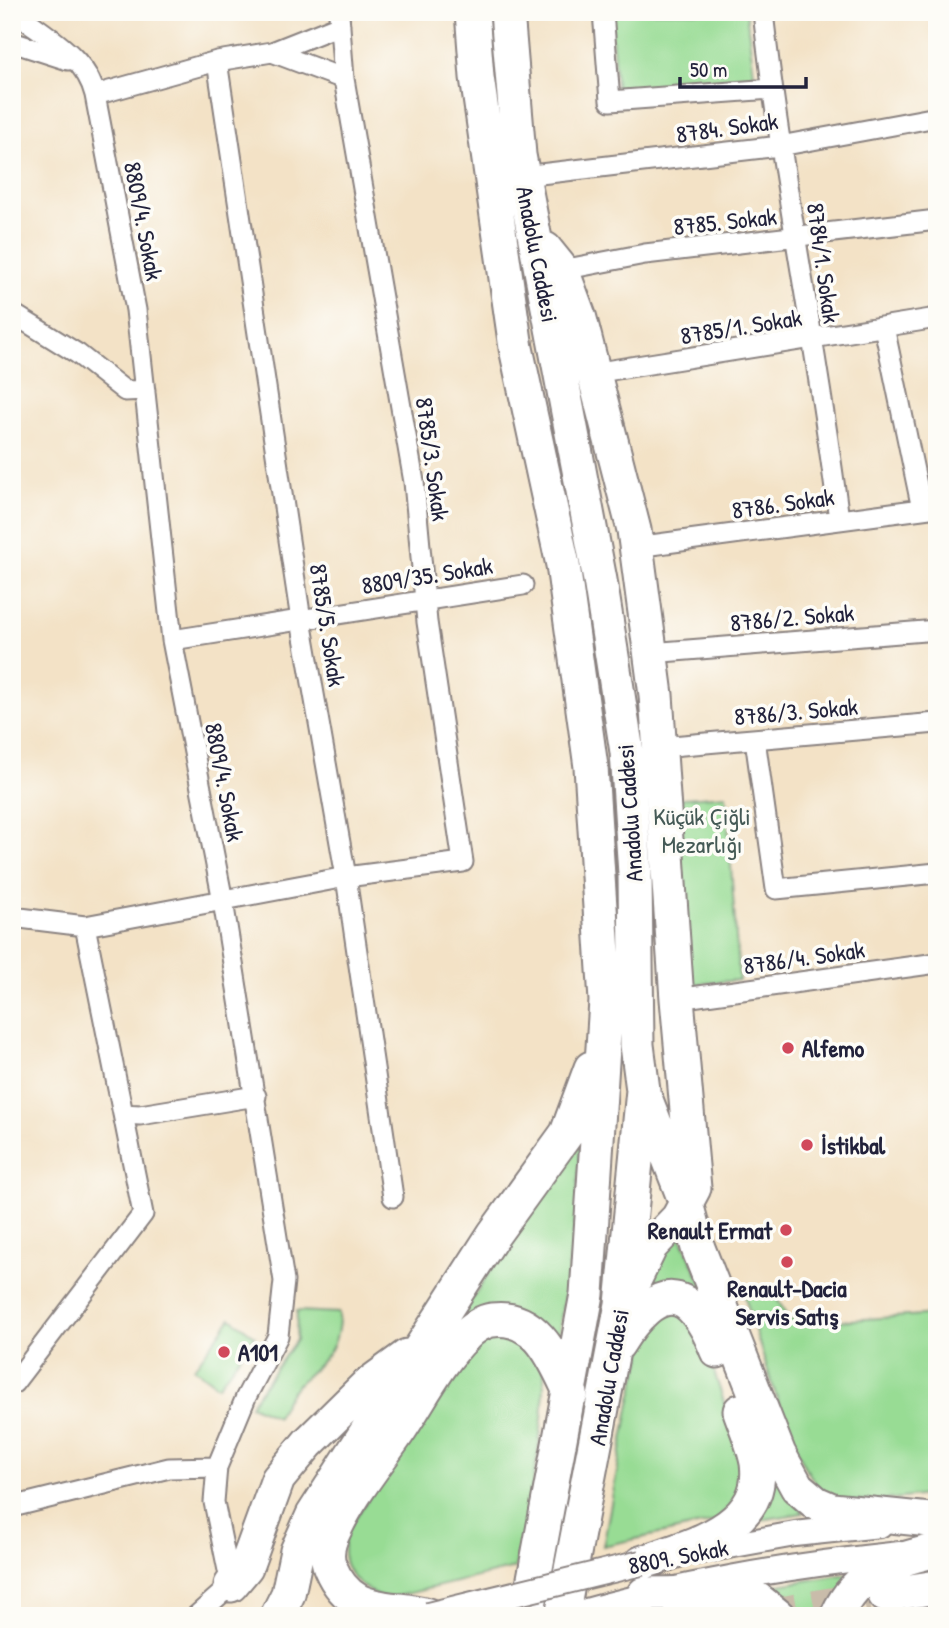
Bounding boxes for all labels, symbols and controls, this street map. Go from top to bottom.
scale bar [680,46,806,90]
text: 50 m [690,55,727,84]
street label: 8784. Sokak [674,104,780,150]
street label: 8809/4. Sokak [117,159,171,283]
street label: Anadolu Caddesi [509,183,567,325]
street label: 8785. Sokak [672,200,778,242]
street label: 8784/1. Sokak [800,201,848,325]
street label: 8785/1. Sokak [678,301,804,351]
street label: 8785/3. Sokak [408,395,458,523]
street label: 8786. Sokak [730,480,836,526]
street label: 8809/35. Sokak [359,549,495,601]
street label: 8785/5. Sokak [303,561,353,689]
street label: 8786/2. Sokak [729,596,855,638]
street label: 8786/3. Sokak [733,690,859,732]
street label: 8809/4. Sokak [198,720,252,844]
street label: Anadolu Caddesi [608,743,650,883]
park label: Küçük Çiğli Mezarlığı [653,800,751,860]
street label: 8786/4. Sokak [741,933,867,981]
place label: Alfemo [802,1032,865,1064]
marker: Alfemo [780,1040,796,1056]
place label: İstikbal [821,1129,886,1161]
marker: İstikbal [799,1137,815,1153]
place label: Renault Ermat [648,1214,773,1246]
marker: Renault Ermat [778,1222,794,1238]
marker: Renault-Dacia Servis Satış [779,1254,795,1270]
place label: Renault-Dacia Servis Satış [727,1272,847,1332]
street label: Anadolu Caddesi [580,1306,636,1448]
place label: A101 [238,1336,278,1368]
marker: A101 [216,1344,232,1360]
street label: 8809. Sokak [625,1531,731,1581]

